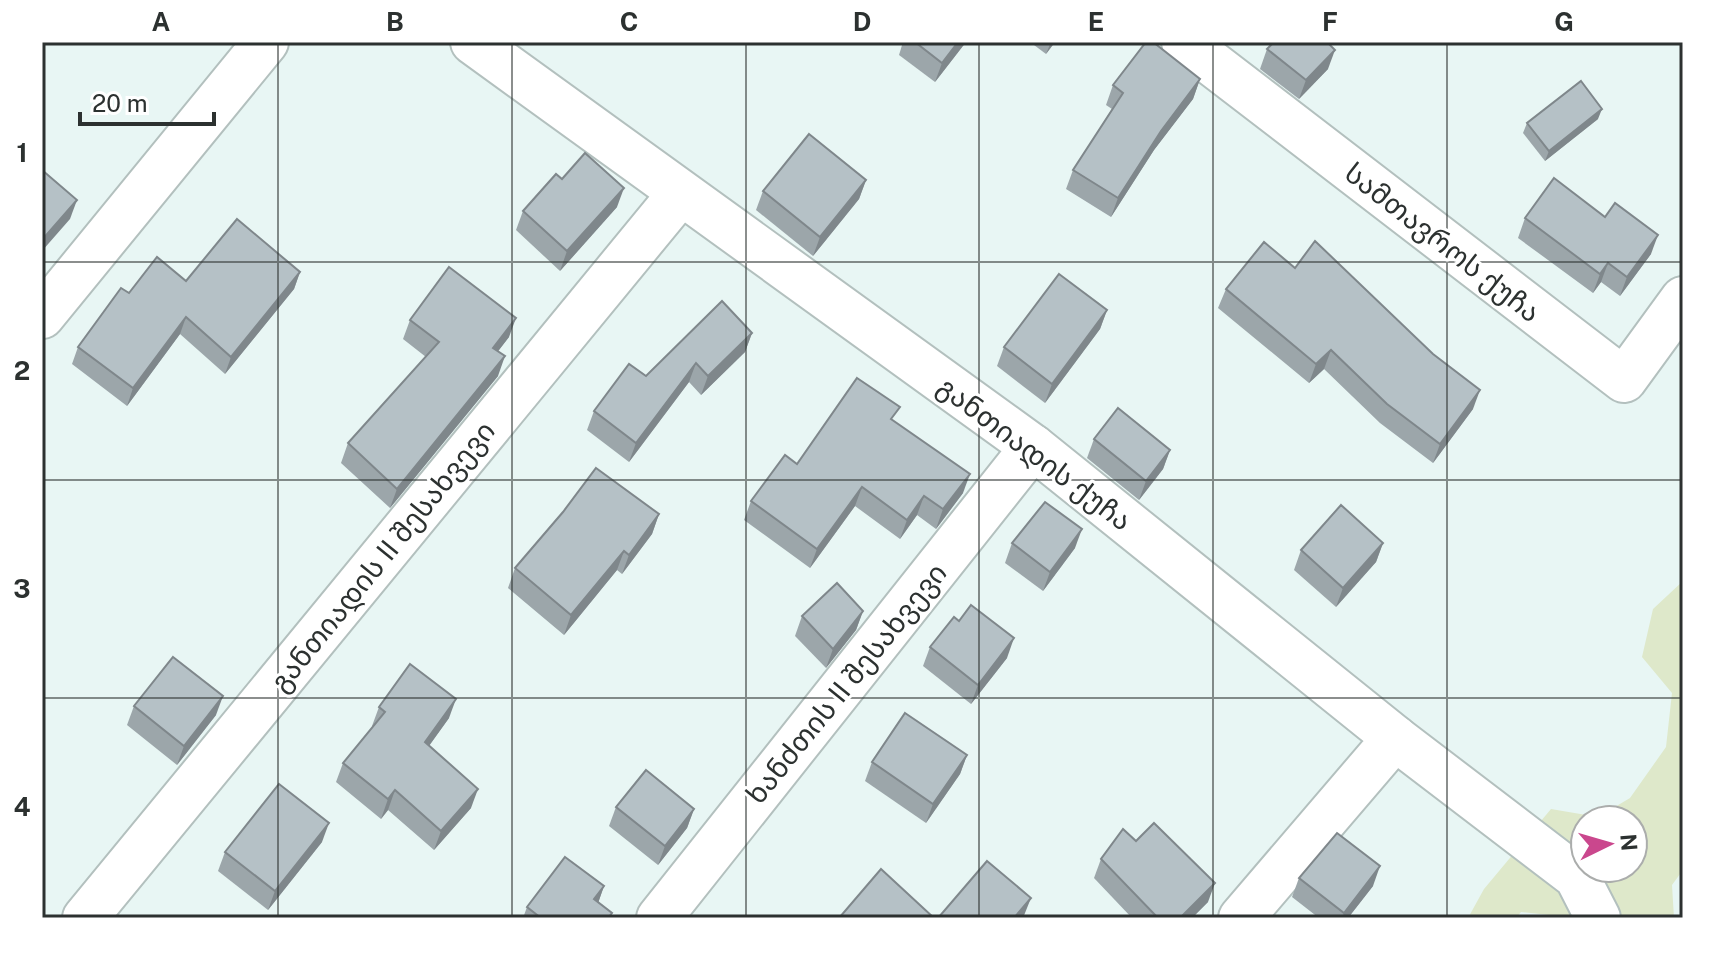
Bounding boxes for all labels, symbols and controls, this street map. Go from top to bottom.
text: A [152,6,171,37]
text: B [386,6,404,37]
text: C [620,6,638,37]
text: D [853,6,871,37]
text: E [1088,6,1104,37]
text: F [1322,6,1338,37]
text: G [1554,6,1574,37]
scale bar [80,76,214,126]
text: 20 m [92,89,148,117]
text: 1 [16,137,28,168]
street label: სამთავროს ქუჩა [1338,155,1547,329]
text: 2 [14,355,30,386]
street label: განთიადის ქუჩა [931,369,1139,538]
street label: განთიადის II შესახვევი [263,414,502,698]
street label: ხანძთის II შესახვევი [739,556,954,810]
text: 3 [13,573,31,604]
text: 4 [13,791,31,822]
north arrow [1569,804,1649,884]
text: N [1615,833,1643,852]

